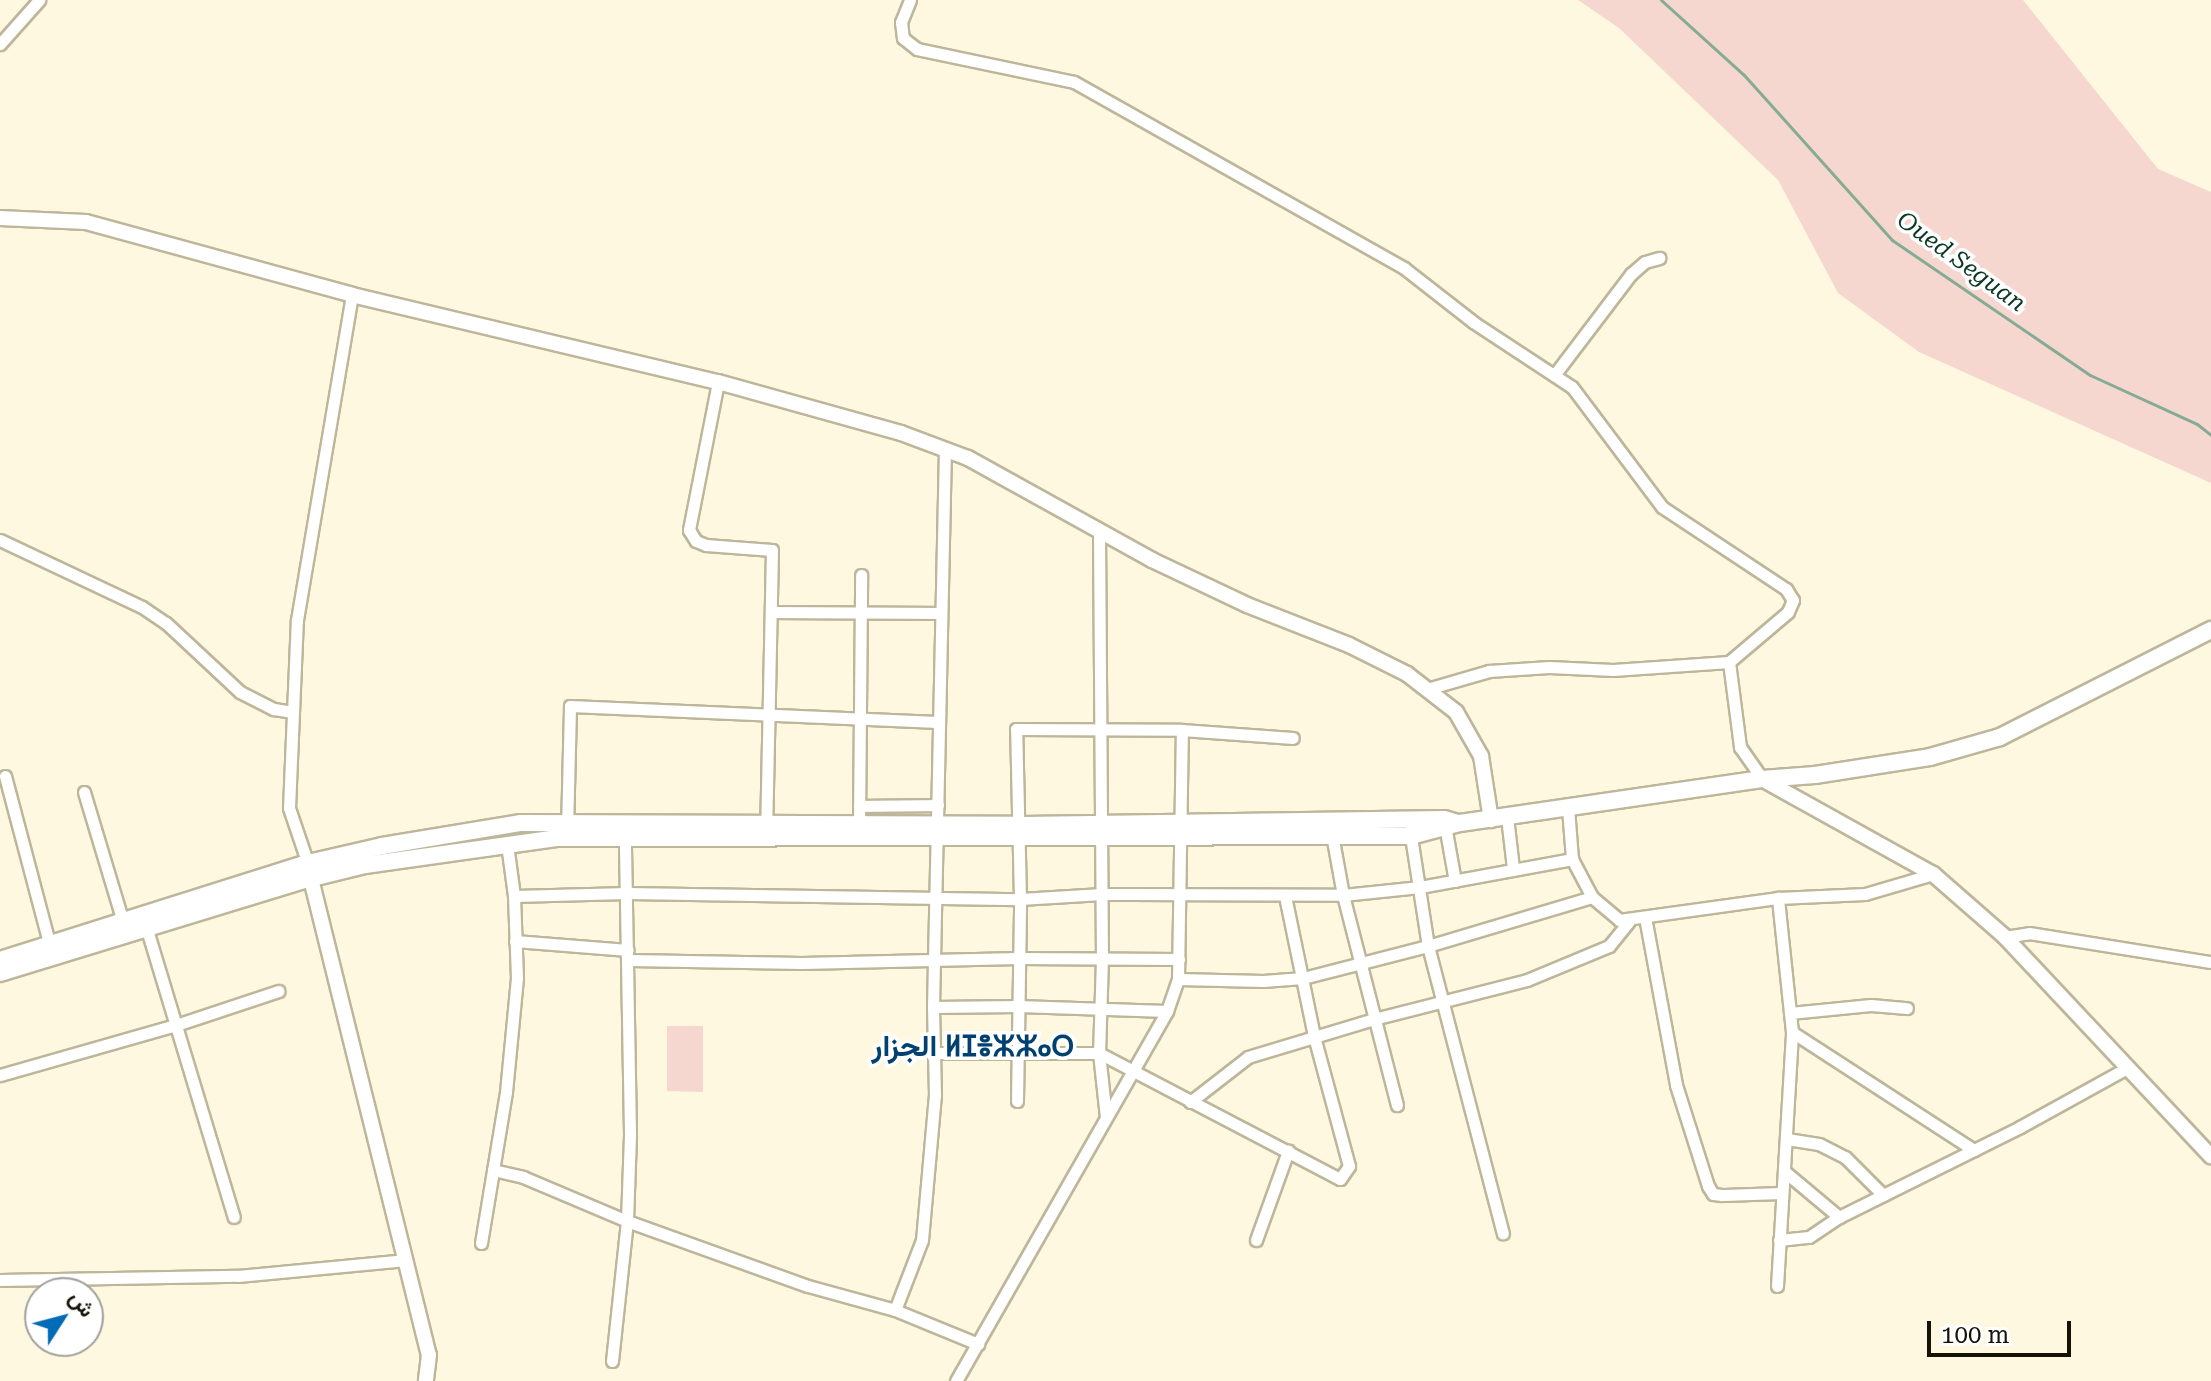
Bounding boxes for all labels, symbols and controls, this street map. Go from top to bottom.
water label: Oued Seguan [1891,206,2031,318]
district label: الجزار ⵍⵊⴻⵣⵣⴰⵔ [872,1028,1074,1064]
north arrow [24,1277,104,1357]
text: ش [64,1286,100,1322]
scale bar [1931,1305,2075,1355]
text: 100 m [1941,1321,2009,1349]

